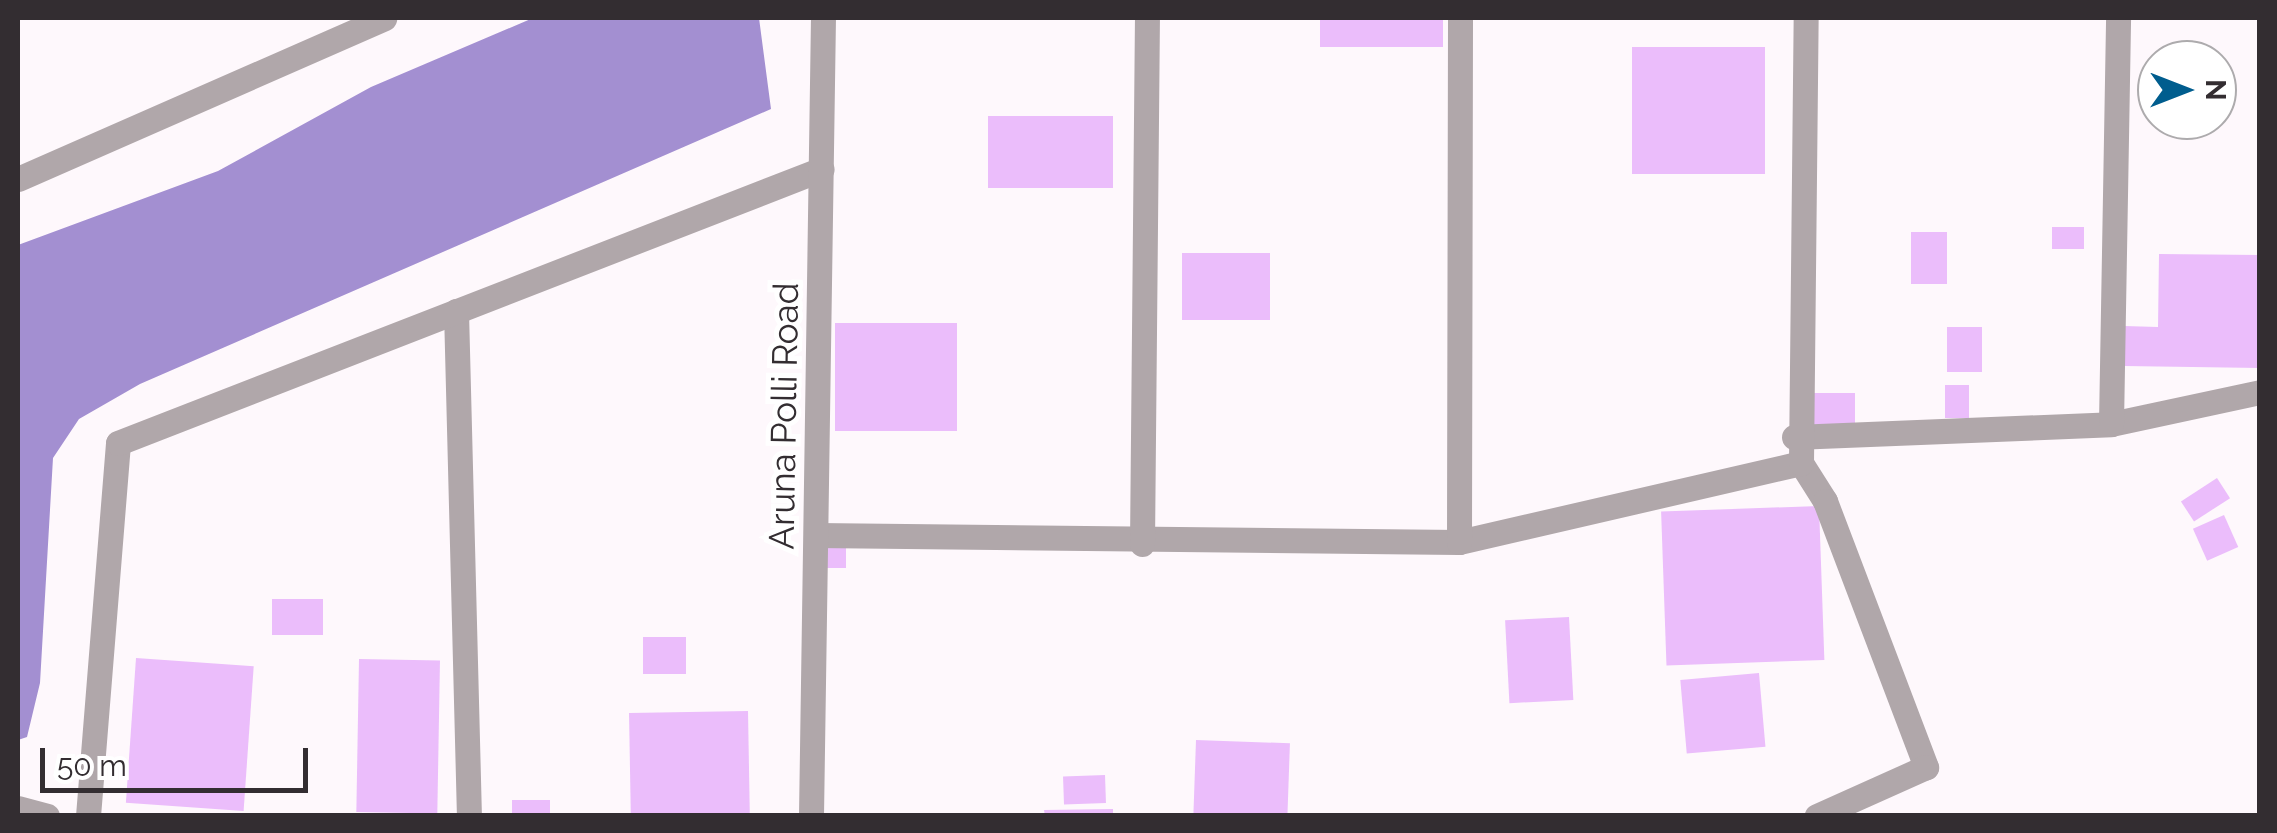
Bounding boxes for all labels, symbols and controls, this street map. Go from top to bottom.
north arrow [2137,40,2237,140]
text: N [2199,79,2232,101]
street label: Aruna Polli Road [761,282,807,550]
scale bar [45,728,312,790]
text: 50 m [57,748,127,783]

